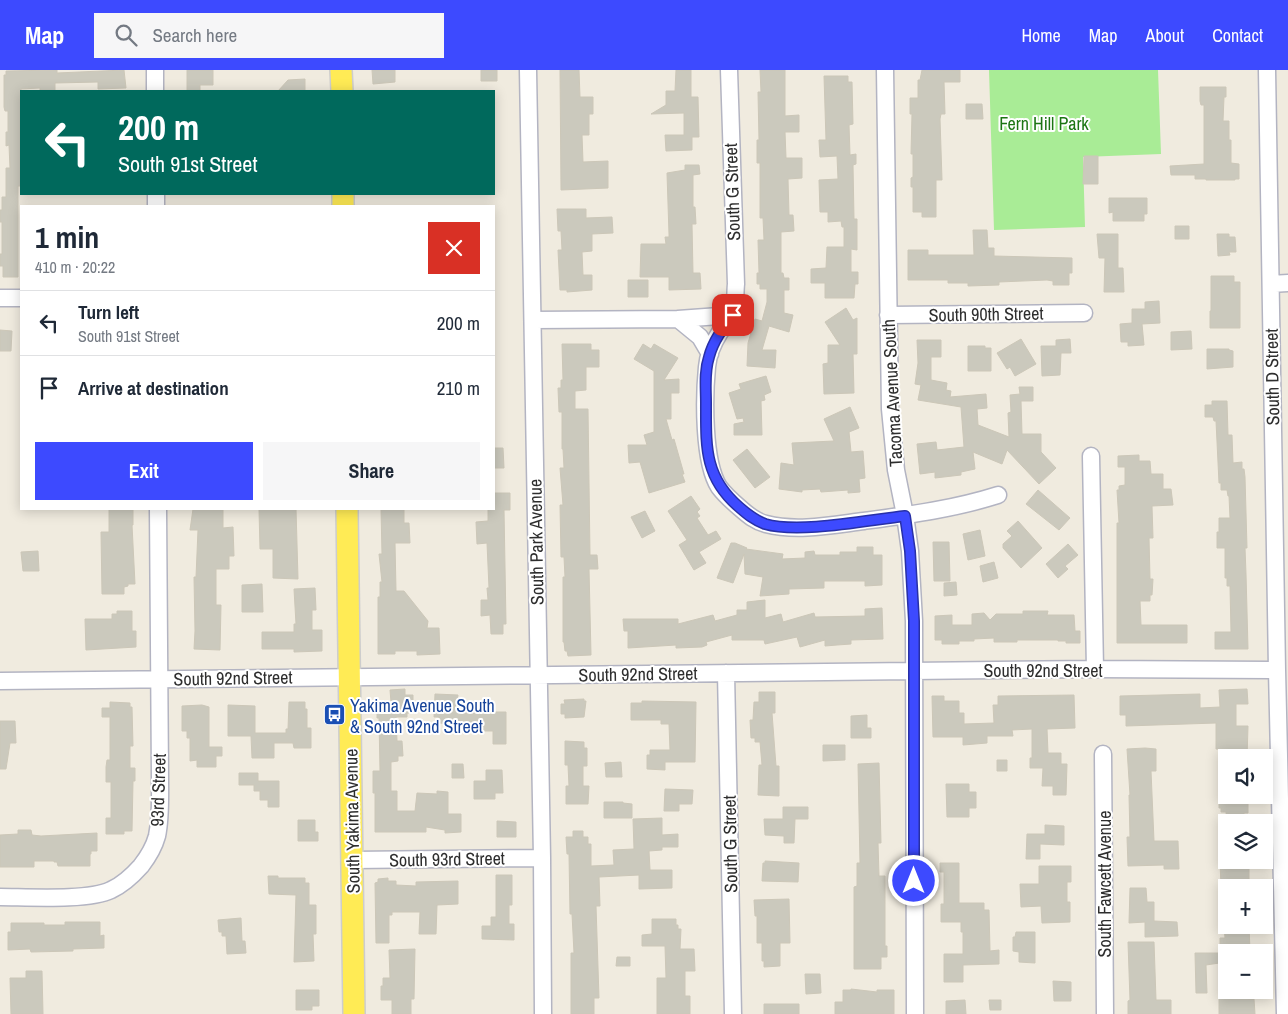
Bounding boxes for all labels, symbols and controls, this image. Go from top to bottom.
search box [94,13,444,58]
text: Map [25,19,64,51]
icon: search [112,21,140,49]
text: Search here [152,22,237,48]
text: Home [1021,23,1061,48]
text: Map [1089,23,1118,48]
text: About [1146,23,1184,48]
text: Contact [1212,23,1263,48]
text: 200 m [118,104,199,151]
icon: left [35,110,100,175]
park label: Fern Hill Park [999,111,1089,136]
street label: South G Street [718,143,746,241]
text: South 91st Street [118,149,257,179]
text: 1 min [35,217,99,257]
button: close [428,222,480,274]
text: 410 m · 20:22 [35,256,115,278]
pin [712,294,754,336]
text: Turn left [78,299,139,325]
street label: South 90th Street [928,300,1044,328]
icon: arrive [719,301,747,329]
icon: left [35,309,63,337]
text: 200 m [437,310,480,336]
street label: Tacoma Avenue South [876,319,908,467]
text: South 91st Street [78,325,179,347]
street label: South D Street [1259,328,1285,426]
icon: arrive [35,374,63,402]
text: Arrive at destination [78,375,229,401]
text: 210 m [437,375,480,401]
button: Exit [35,442,253,500]
button: Share [263,442,480,500]
street label: South Park Avenue [522,479,550,605]
street label: South 92nd Street [984,658,1103,683]
street label: South 92nd Street [578,660,698,688]
street label: South 92nd Street [173,664,293,692]
place label: Yakima Avenue South & South 92nd Street [350,693,495,739]
bus stop icon: Yakima Avenue South & South 92nd Street [322,703,346,727]
street label: South Yakima Avenue [338,749,366,893]
map controls [1218,749,1273,999]
button: sound [1218,749,1273,804]
street label: 93rd Street [144,753,172,827]
street label: South G Street [717,795,743,893]
street label: South Fawcett Avenue [1092,811,1117,957]
button: layers [1218,814,1273,869]
street label: South 93rd Street [389,845,505,873]
position arrow [887,854,939,906]
button: + [1218,879,1273,934]
button: − [1218,944,1273,999]

